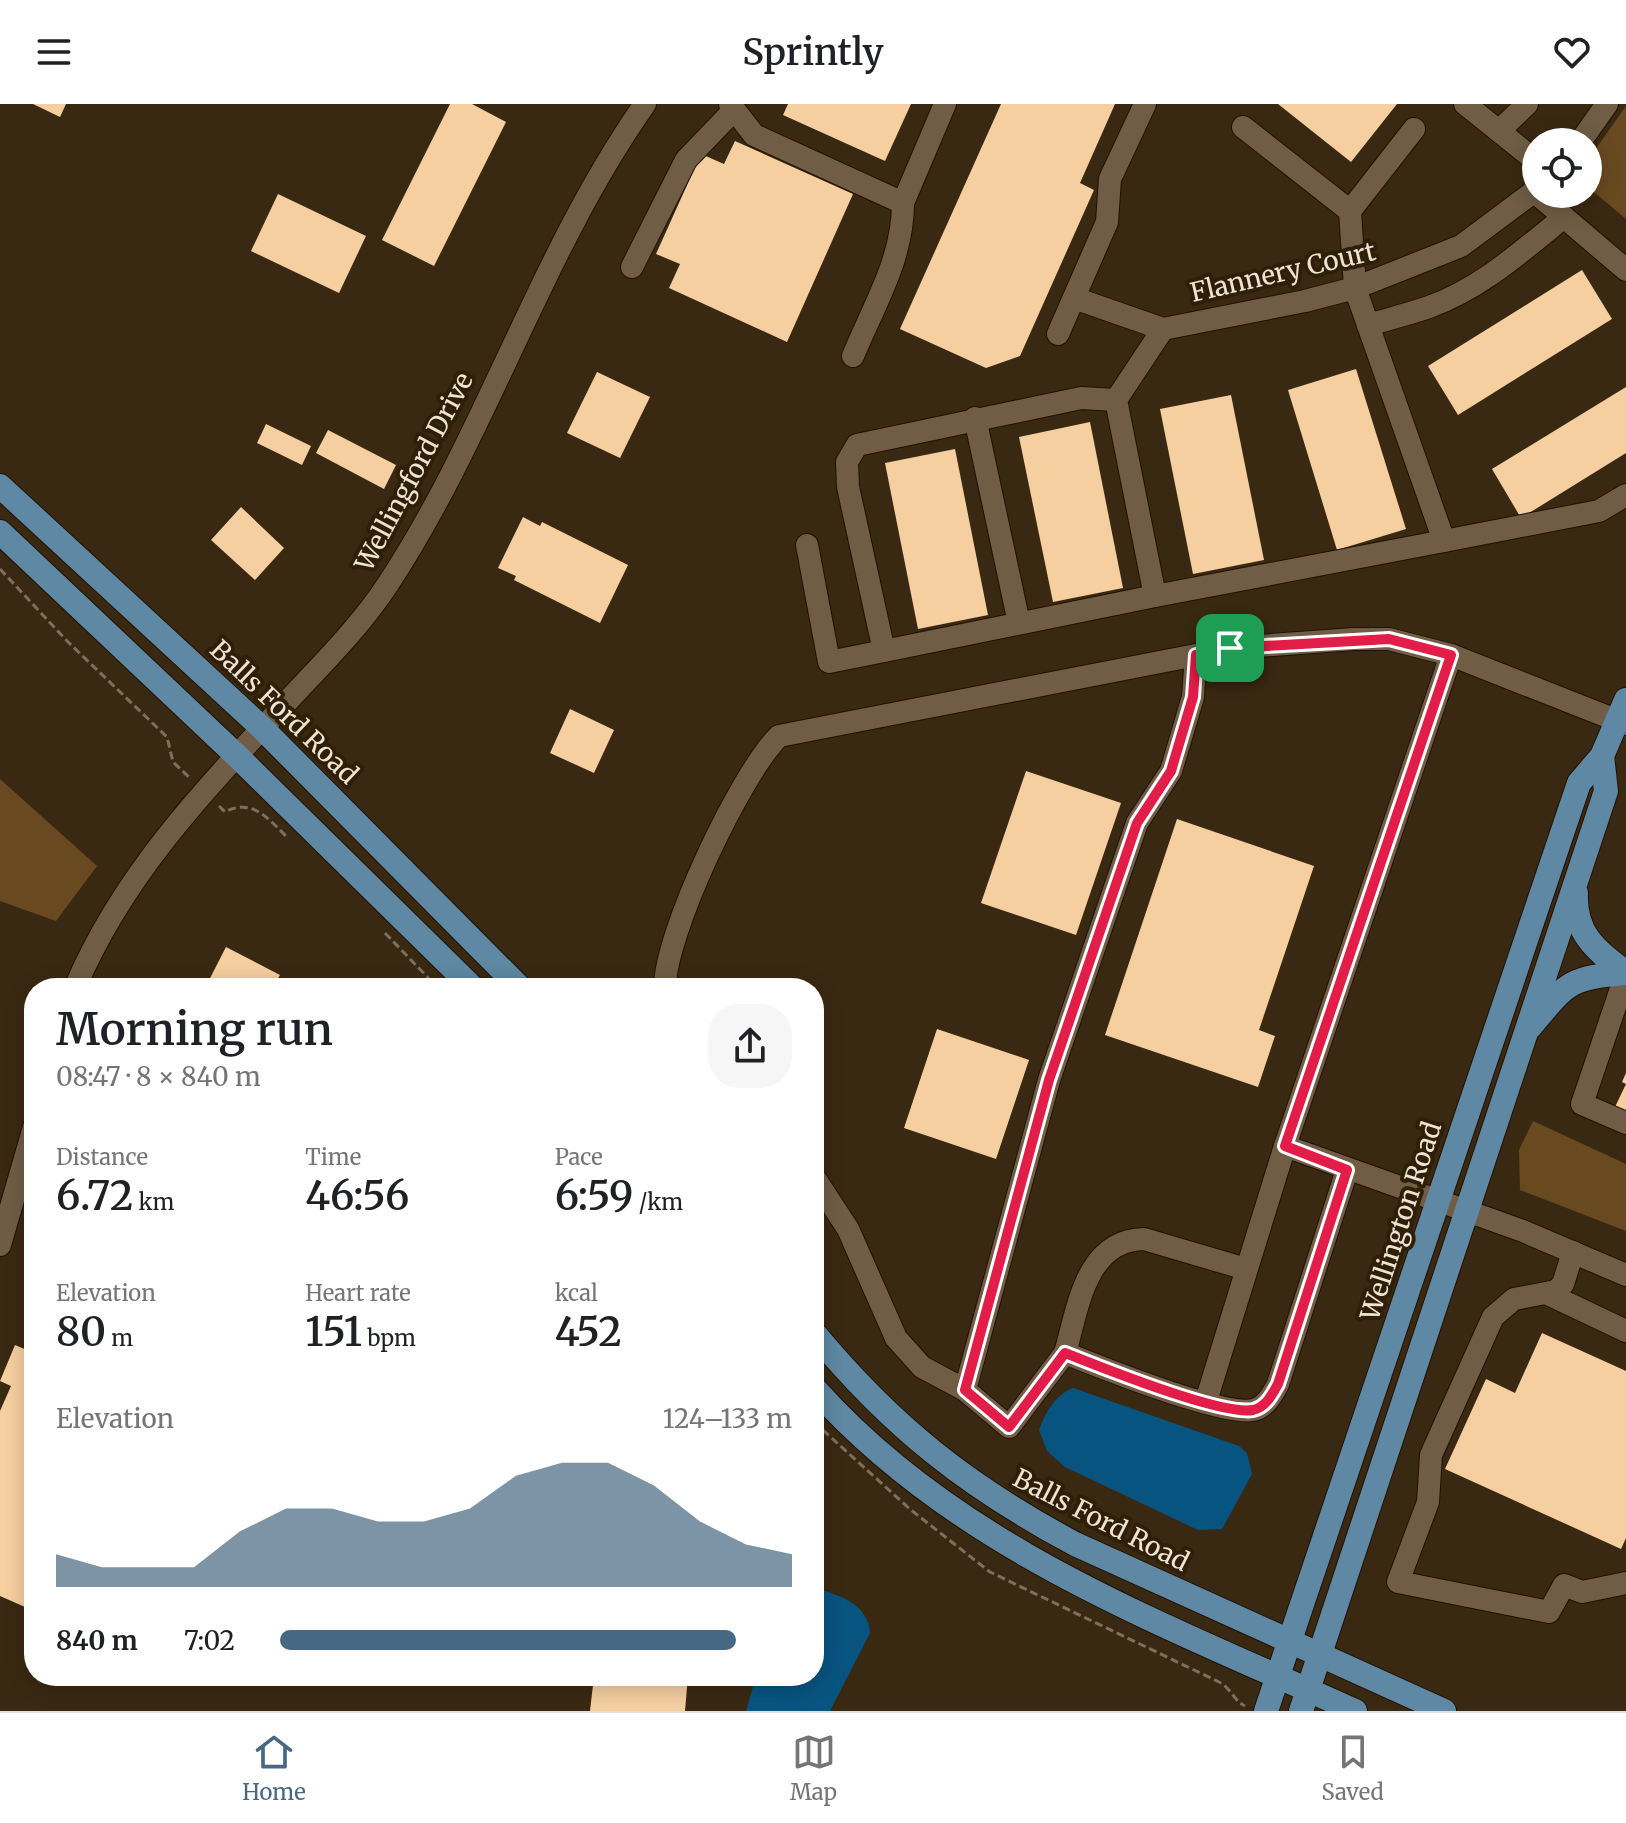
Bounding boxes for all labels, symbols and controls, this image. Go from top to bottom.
icon: menu [32,30,76,74]
text: Sprintly [742,30,884,75]
icon: heart [1550,30,1594,74]
map controls [1522,128,1602,208]
button: locate [1522,128,1602,208]
street label: Flannery Court [1187,234,1379,309]
street label: Wellingford Drive [347,367,480,578]
pin [1196,614,1264,682]
icon: arrive [1208,626,1252,670]
street label: Balls Ford Road [203,633,365,791]
text: Morning run [56,1002,333,1057]
button: share [708,1004,792,1088]
text: 08:47 · 8 × 840 m [56,1060,261,1093]
street label: Wellington Road [1353,1117,1448,1325]
text: Distance [56,1143,148,1171]
text: Time [305,1143,361,1171]
text: Pace [555,1143,603,1171]
text: 6.72 [56,1171,133,1221]
text: 46:56 [305,1171,409,1221]
text: 6:59 [555,1171,634,1221]
text: km [133,1188,174,1216]
text: /km [634,1188,683,1216]
text: Elevation [56,1279,156,1307]
text: Heart rate [305,1279,411,1307]
text: kcal [555,1279,598,1307]
text: 80 [56,1307,106,1357]
text: 151 [305,1307,362,1357]
text: 452 [555,1307,622,1357]
text: m [106,1324,133,1352]
text: bpm [362,1324,416,1352]
text: Elevation [56,1402,174,1435]
text: 124–133 m [663,1402,792,1435]
street label: Balls Ford Road [1008,1461,1195,1578]
text: 840 m [56,1624,138,1657]
text: 7:02 [184,1624,235,1657]
tab: Home [242,1730,306,1806]
tab: Map [790,1730,837,1806]
tab: Saved [1321,1730,1384,1806]

